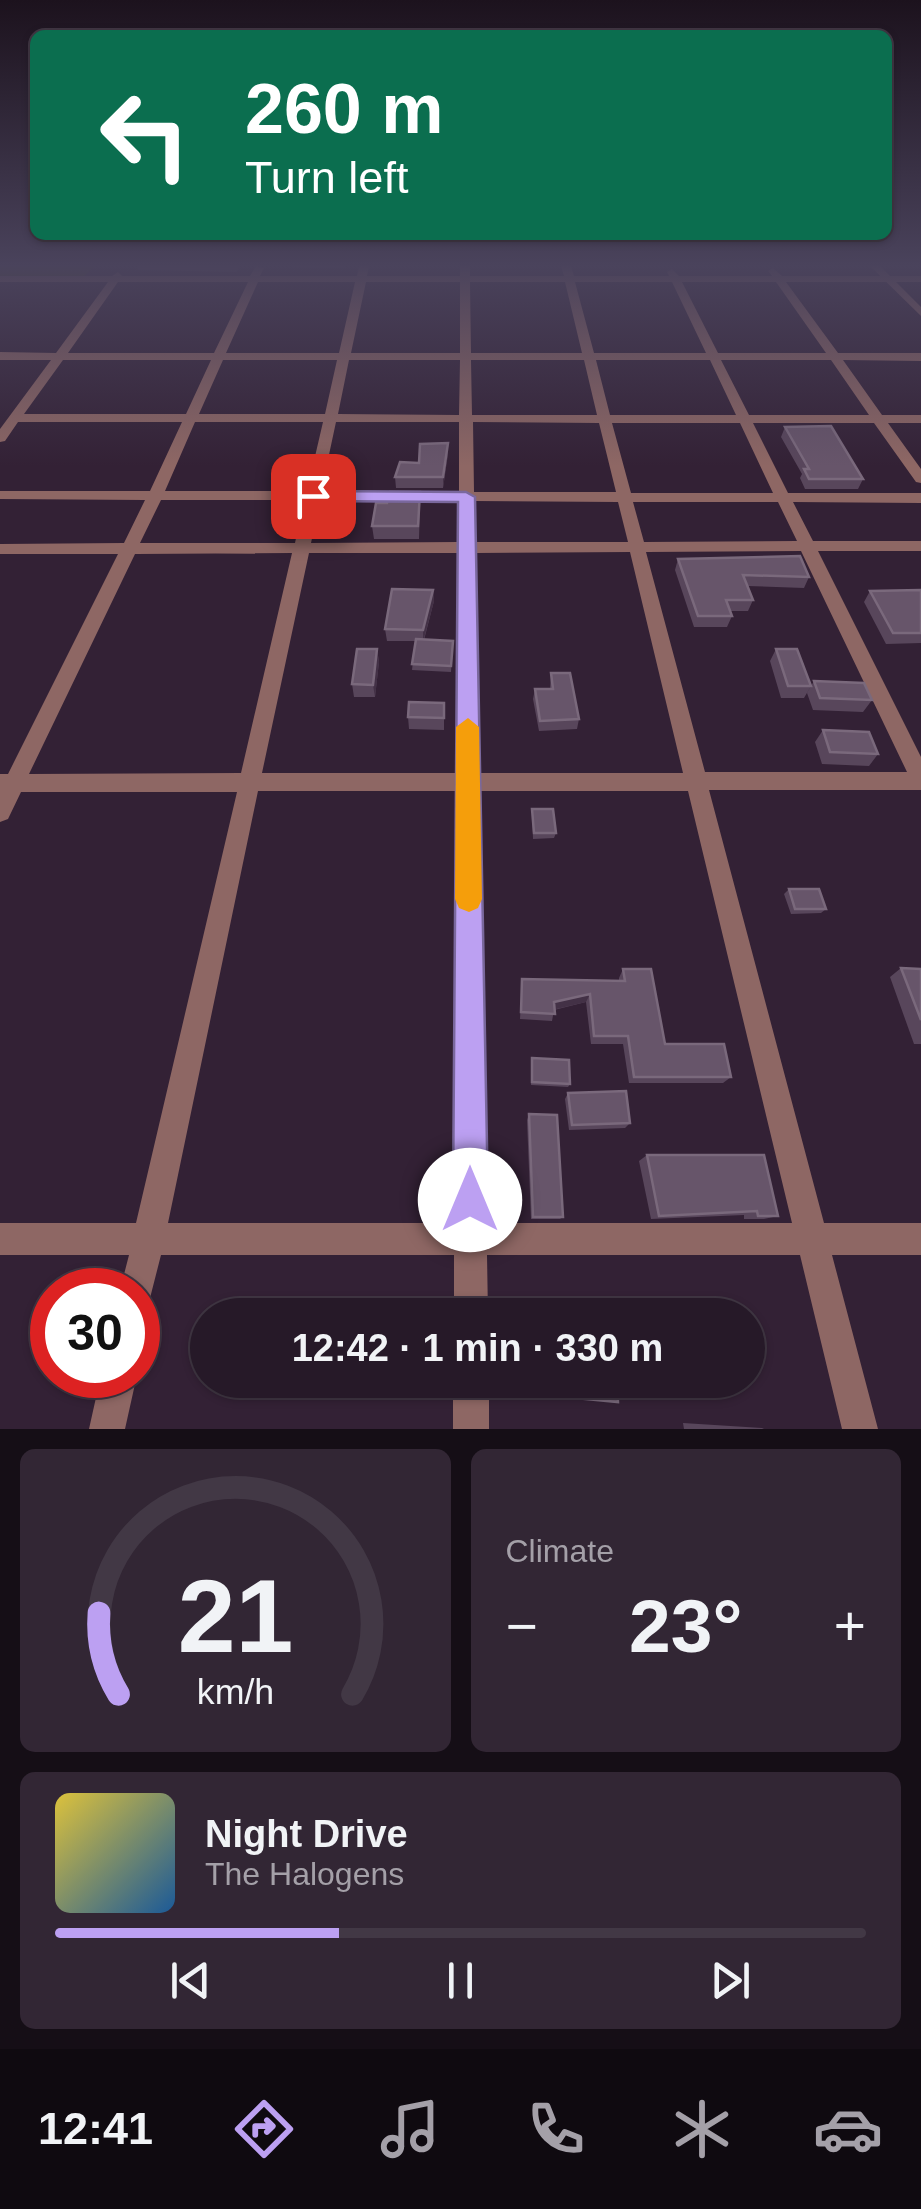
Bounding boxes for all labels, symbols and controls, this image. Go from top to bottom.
icon: left [80,70,210,200]
text: 260 m [245,70,443,148]
text: Turn left [245,152,408,203]
pin [271,454,356,539]
icon: arrive [286,469,341,524]
position arrow [418,1148,522,1252]
speed limit sign: 30 [30,1268,160,1398]
text: 12:42 · 1 min · 330 m [292,1327,663,1369]
text: Climate [506,1533,614,1569]
text: 21 [177,1558,293,1674]
text: 23° [629,1584,742,1668]
text: − [506,1595,538,1657]
text: + [834,1595,866,1657]
text: km/h [197,1672,274,1712]
text: Night Drive [205,1813,408,1855]
text: The Halogens [205,1856,404,1892]
icon: previous [163,1953,218,2008]
icon: pause [433,1953,488,2008]
icon: next [703,1953,758,2008]
icon: directions [229,2094,299,2164]
icon: music [375,2094,445,2164]
icon: phone [521,2094,591,2164]
icon: climate [667,2094,737,2164]
icon: car [813,2094,883,2164]
text: 12:41 [38,2103,153,2154]

